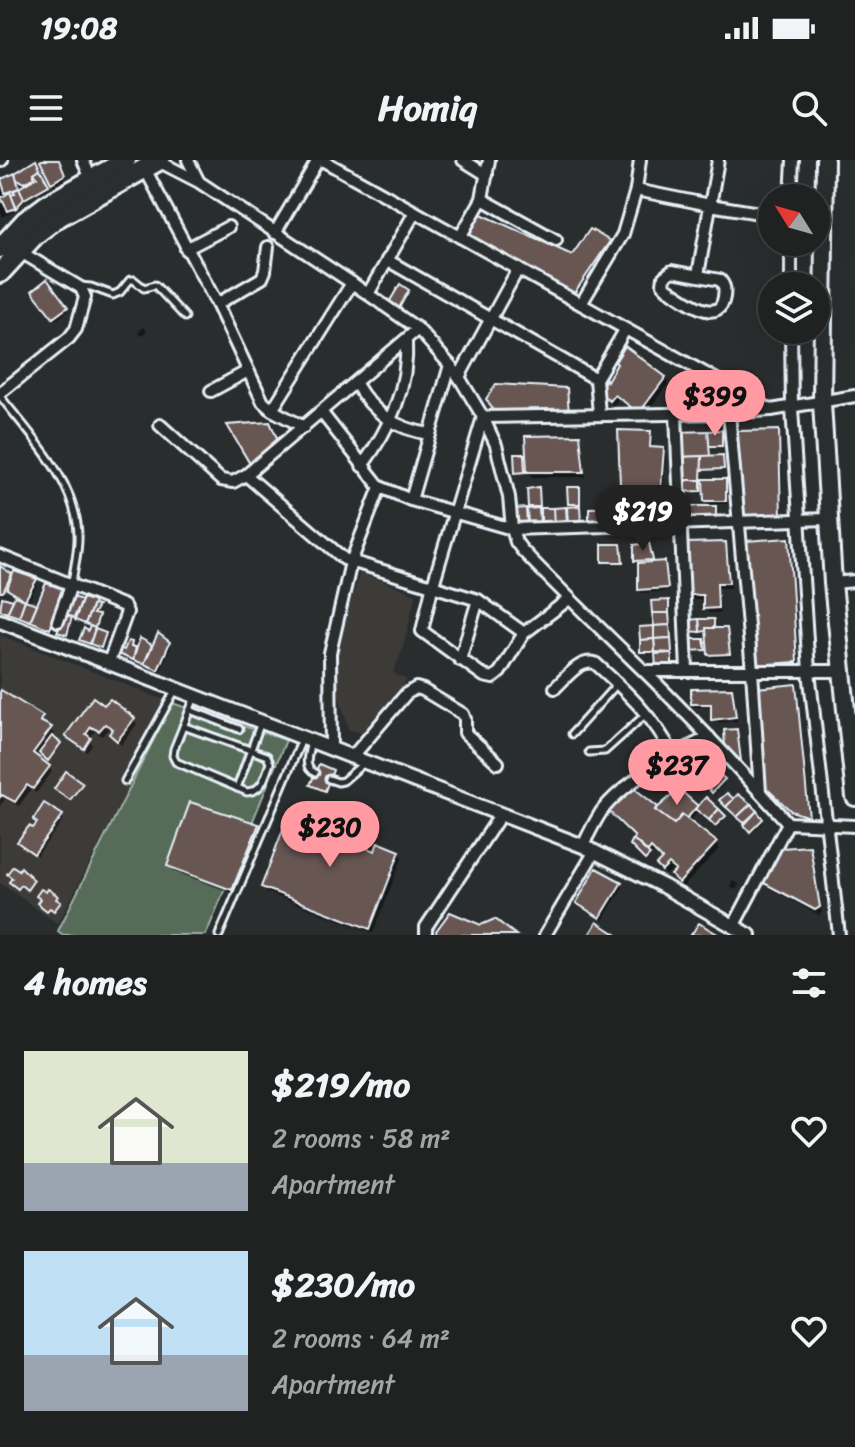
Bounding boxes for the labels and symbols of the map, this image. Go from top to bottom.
north arrow [758,184,830,256]
pin: $399 [668,370,762,438]
pin: $219 [596,485,690,553]
pin: $237 [630,739,724,807]
pin: $230 [283,801,377,869]

